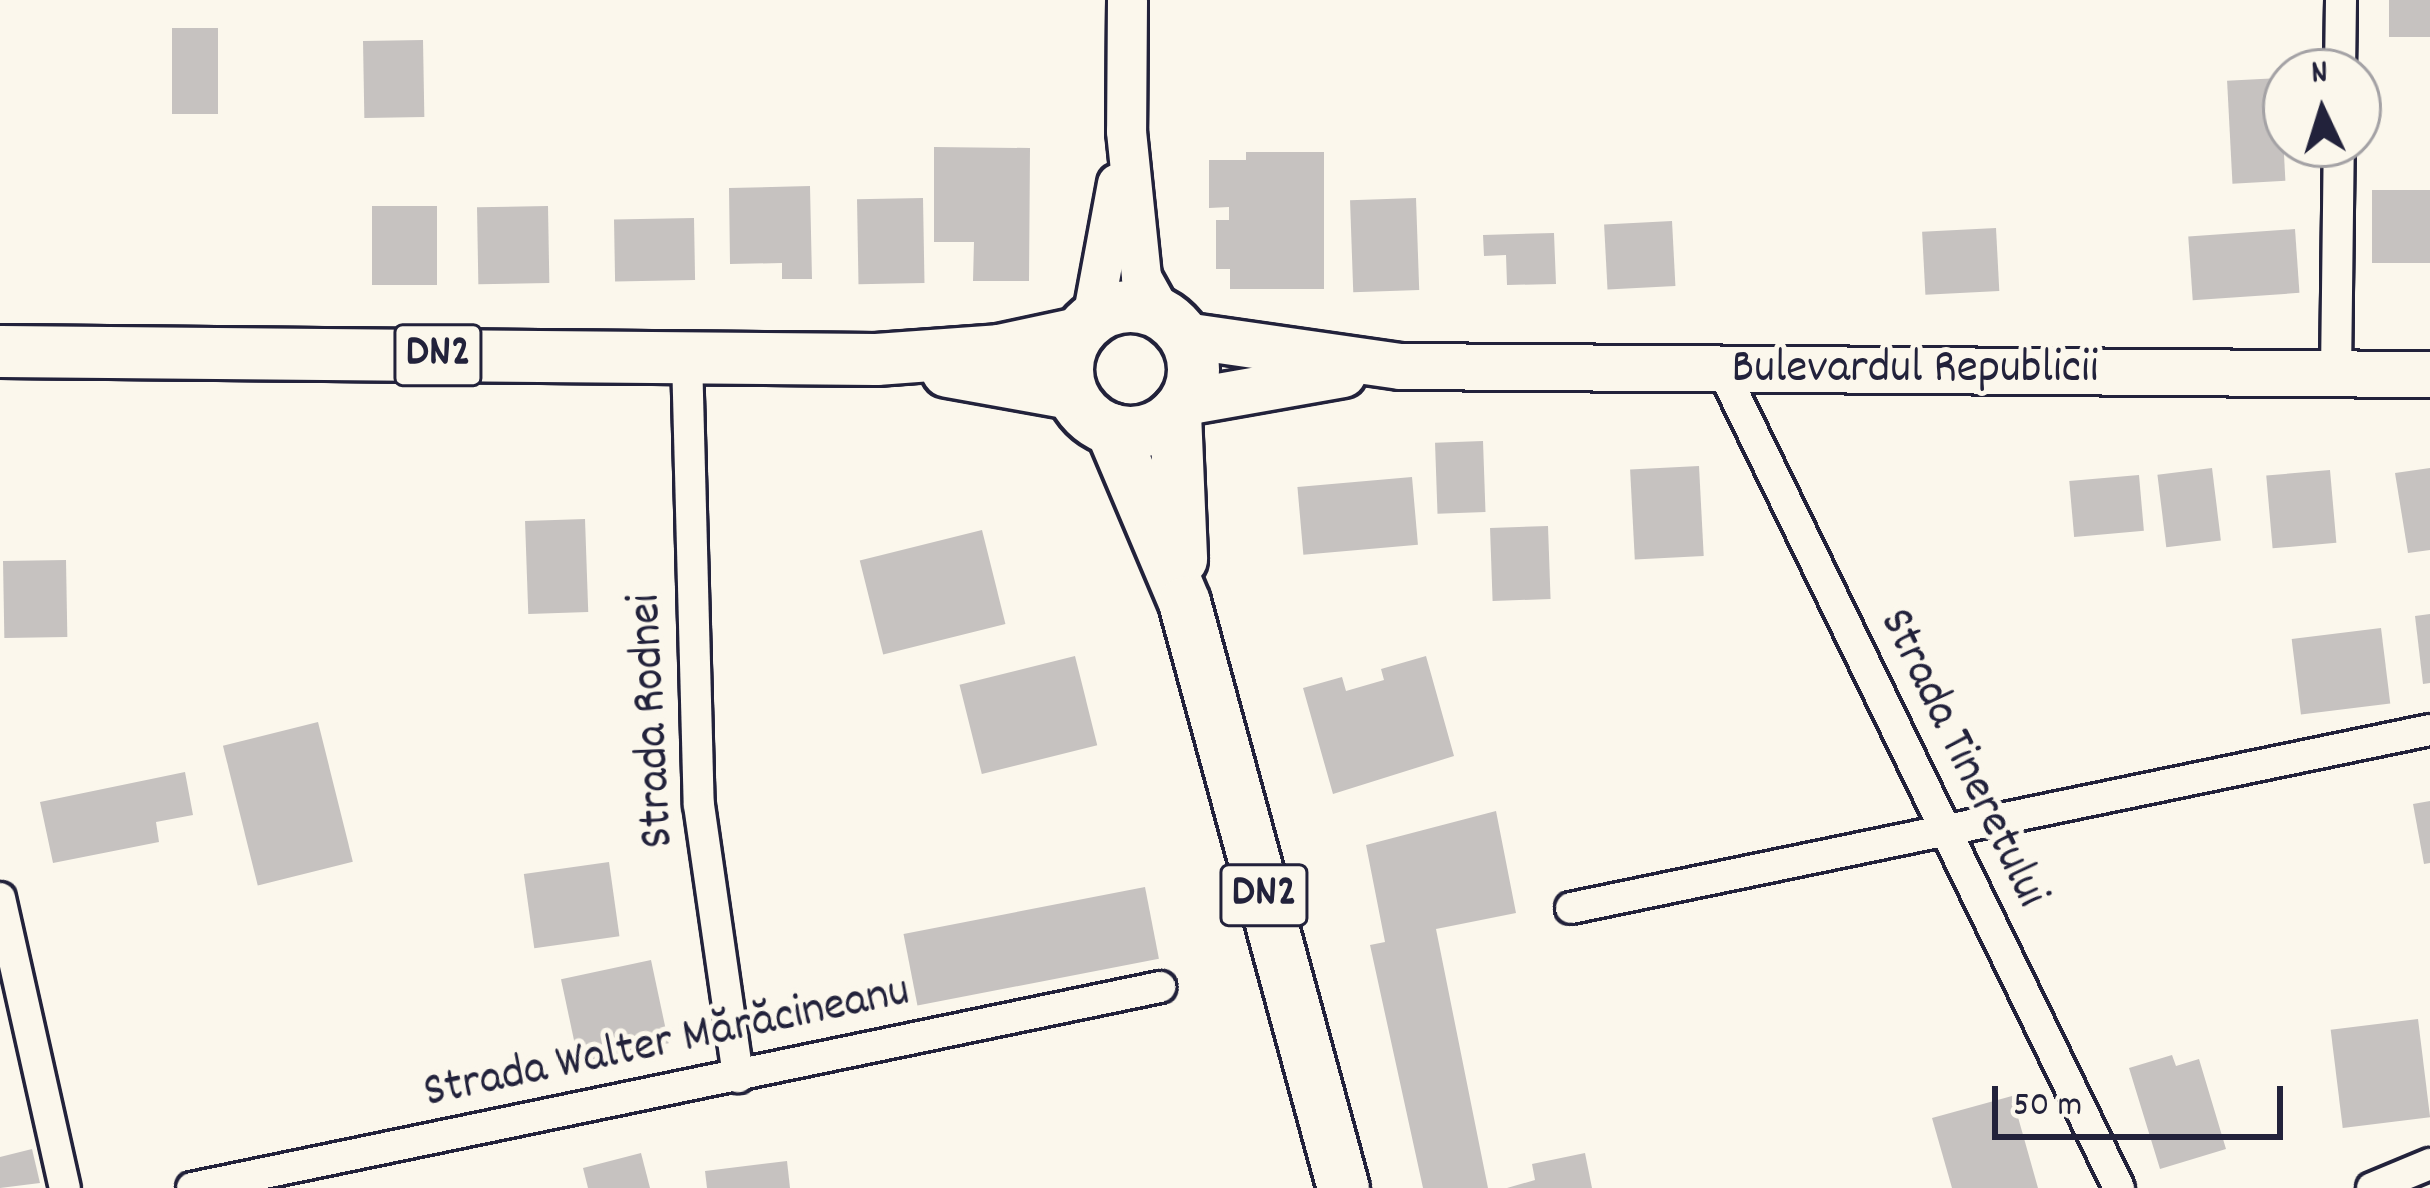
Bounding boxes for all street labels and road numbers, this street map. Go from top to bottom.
road number: DN2 [393,316,483,394]
street label: Bulevardul Republicii [1731,342,2099,400]
street label: Strada Rodnei [619,592,689,850]
street label: Strada Tineretului [1864,600,2058,918]
road number: DN2 [1219,856,1309,934]
street label: Strada Walter Mărăcineanu [419,964,915,1124]

